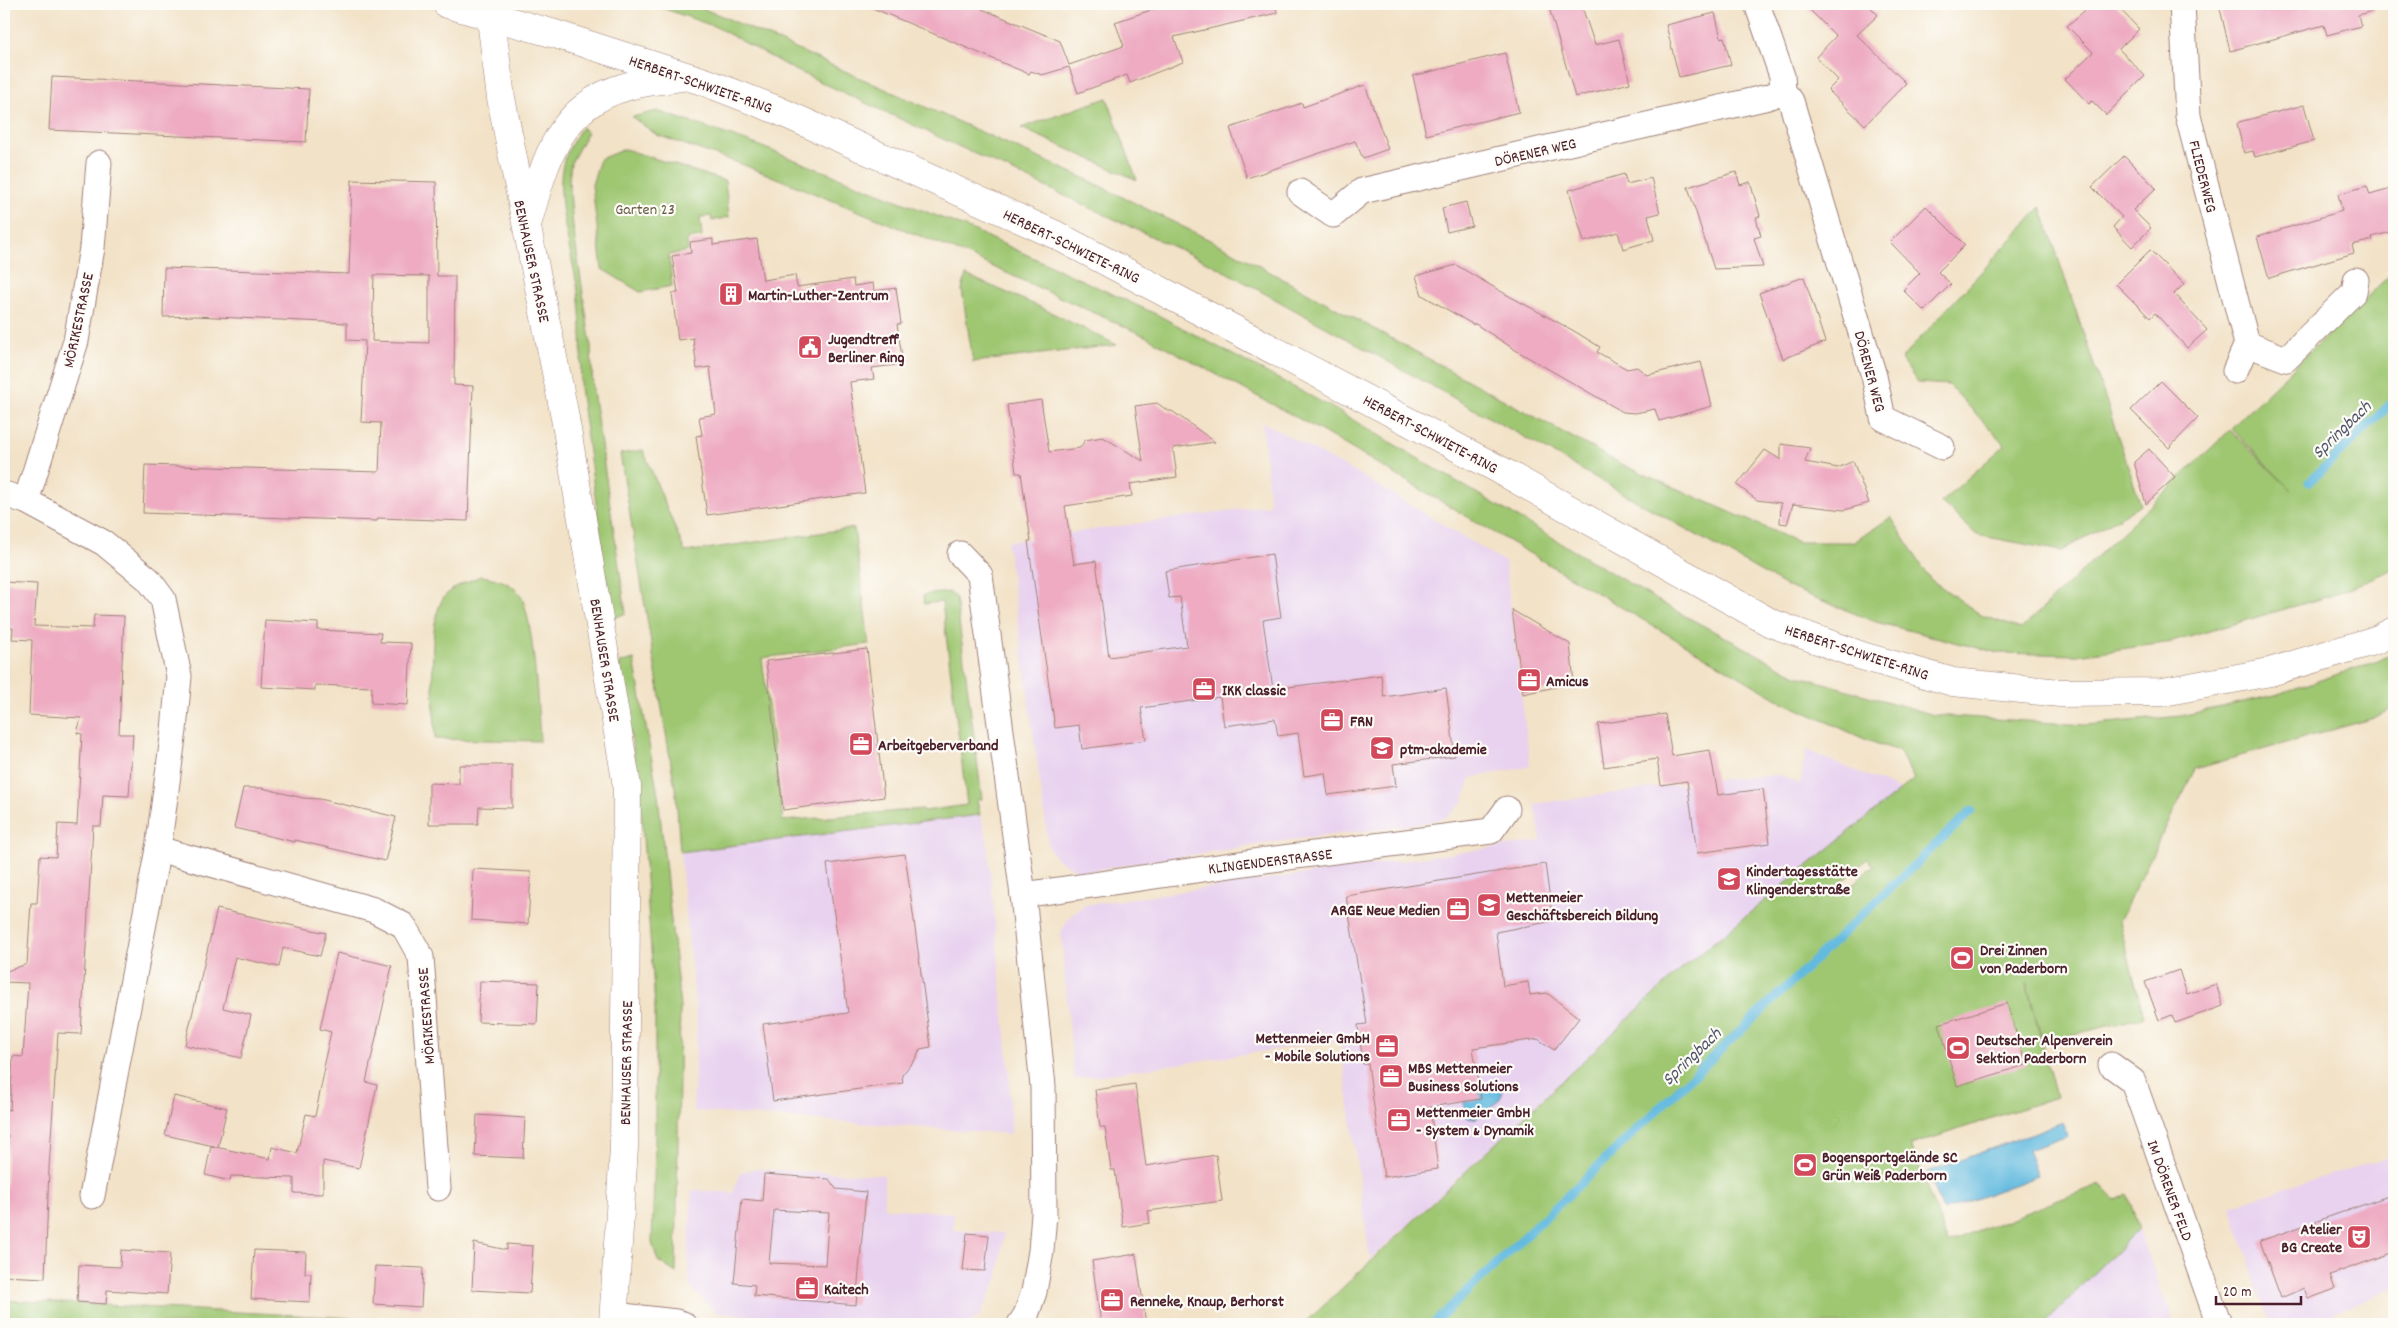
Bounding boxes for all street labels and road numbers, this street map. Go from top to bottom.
street label: HERBERT-SCHWIETE-RING [625,50,775,121]
street label: DÖRENER WEG [1492,133,1579,174]
street label: FLIEDERWEG [2181,138,2222,215]
street label: BENHAUSER STRASSE [506,198,555,326]
street label: HERBERT-SCHWIETE-RING [998,204,1143,291]
street label: MÖRIKESTRASSE [58,270,101,370]
street label: DÖRENER WEG [1847,329,1890,415]
street label: HERBERT-SCHWIETE-RING [1358,390,1502,481]
street label: BENHAUSER STRASSE [582,597,625,724]
street label: HERBERT-SCHWIETE-RING [1781,619,1931,688]
street label: KLINGENDERSTRASSE [1207,843,1334,881]
street label: MÖRIKESTRASSE [413,966,442,1065]
street label: BENHAUSER STRASSE [615,1000,640,1126]
street label: IM DÖRENER FELD [2140,1137,2198,1245]

